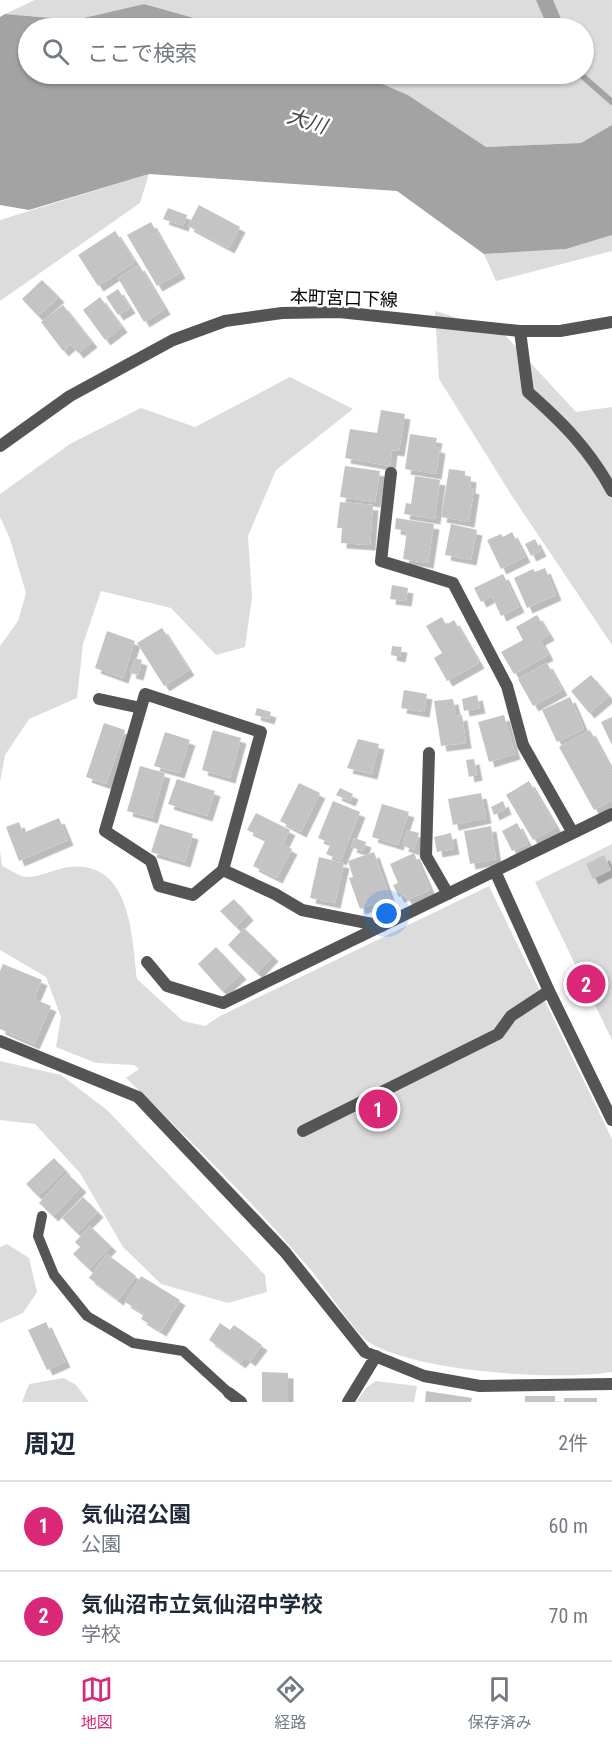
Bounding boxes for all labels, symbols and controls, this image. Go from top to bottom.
search box [18,18,594,84]
icon: search [39,35,72,68]
text: ここで検索 [87,41,197,66]
water label: 大川 [284,104,332,139]
street label: 本町宮口下線 [290,286,398,310]
your location [372,899,401,928]
pin: 2 [566,962,606,1006]
pin: 1 [358,1086,398,1132]
text: 周辺 [24,1429,76,1459]
text: 2件 [558,1431,588,1455]
text: 気仙沼公園 [81,1502,191,1527]
text: 1 [38,1514,49,1538]
text: 60 m [549,1514,588,1538]
text: 公園 [81,1532,121,1556]
text: 気仙沼市立気仙沼中学校 [81,1592,323,1617]
text: 2 [38,1604,49,1628]
text: 70 m [549,1604,588,1628]
text: 学校 [81,1622,121,1646]
tab: 地図 [80,1673,113,1733]
tab: 経路 [274,1673,307,1733]
tab: 保存済み [468,1673,532,1733]

